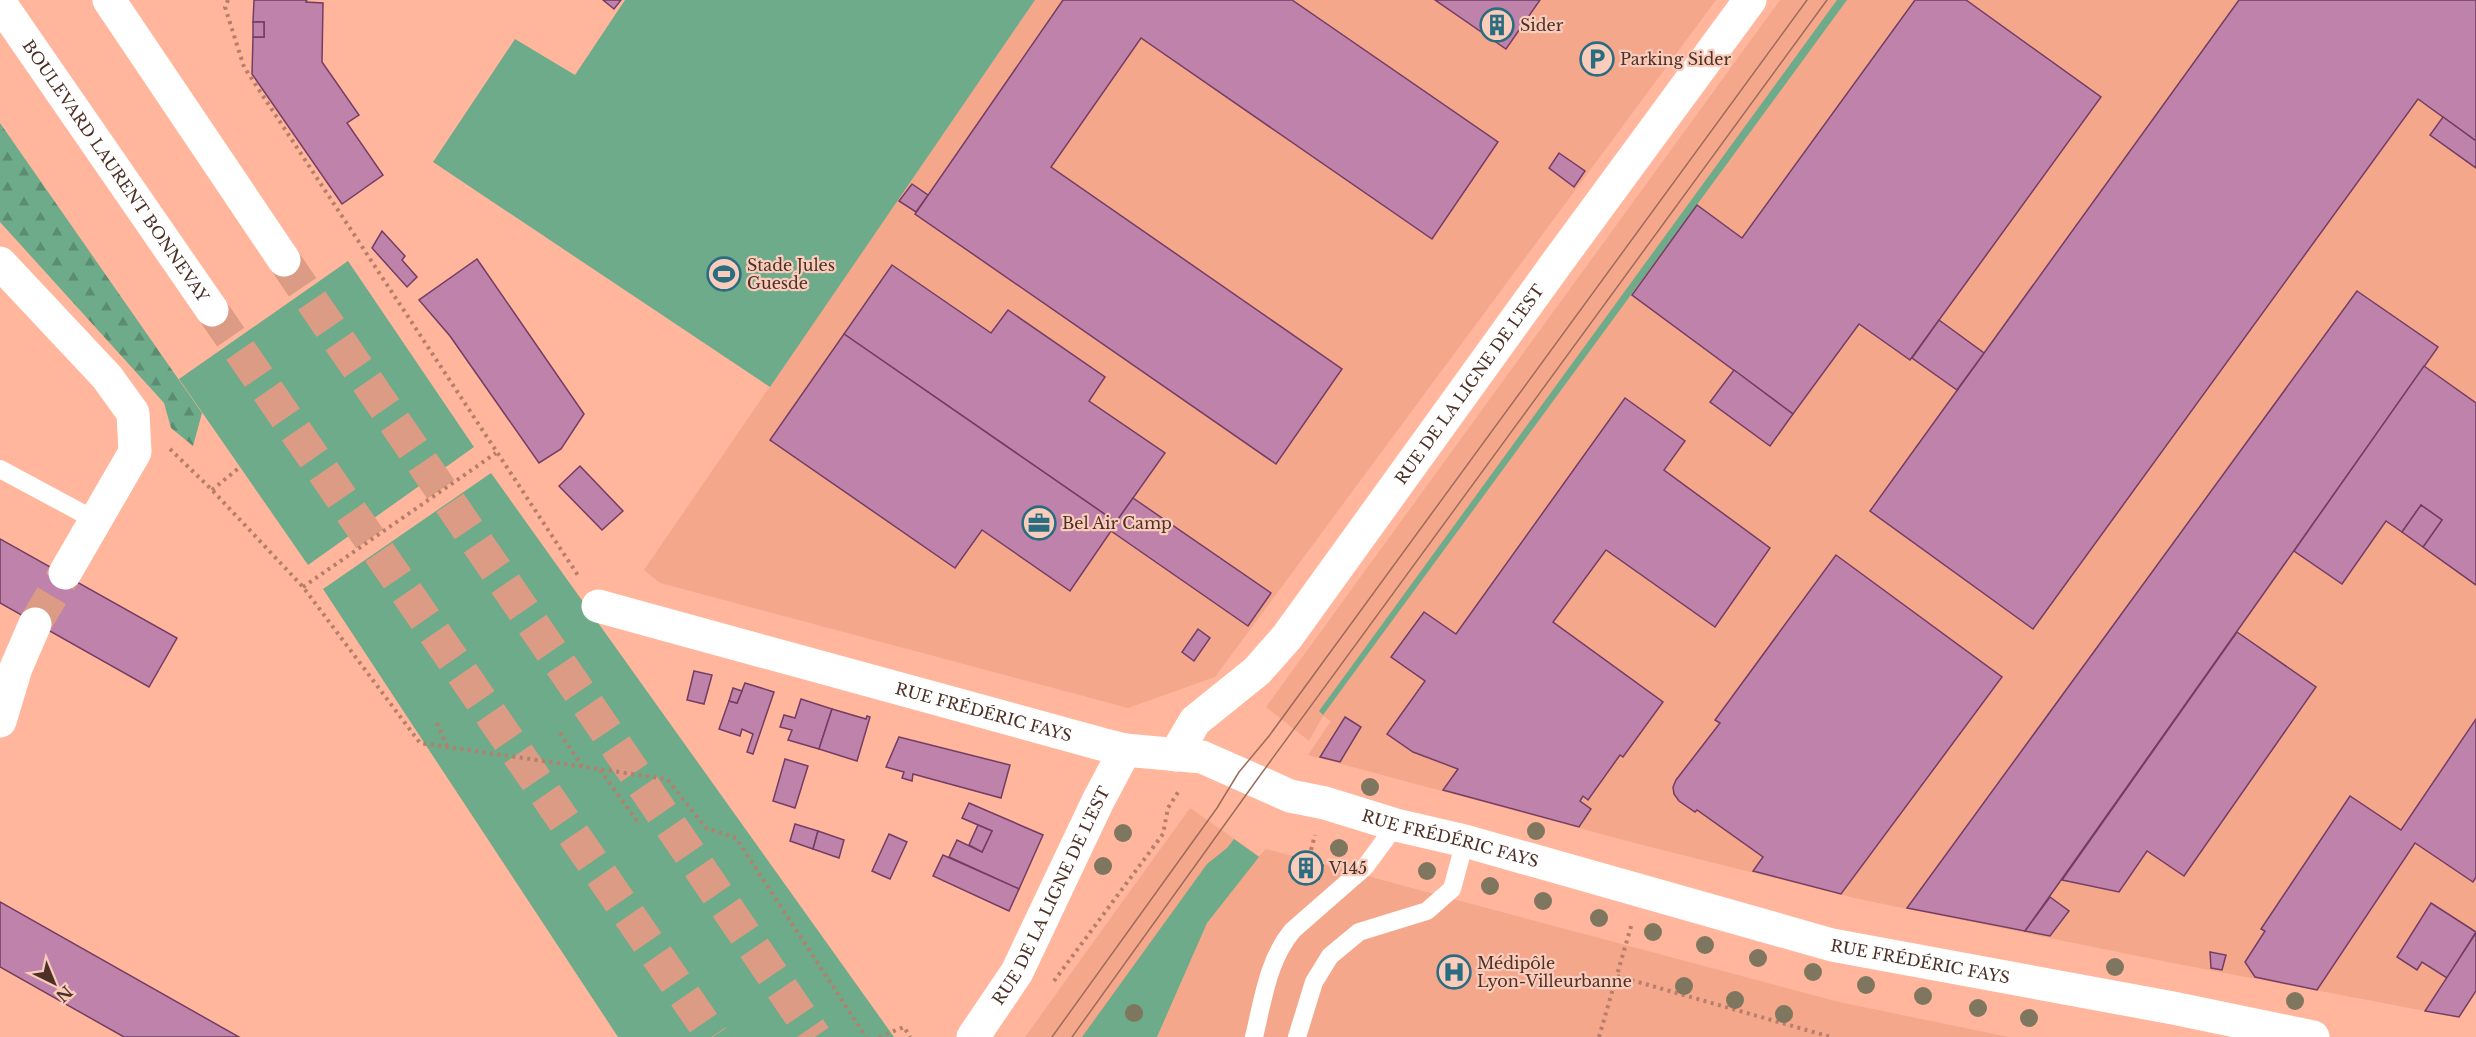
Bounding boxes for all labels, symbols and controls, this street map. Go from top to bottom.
building icon: Sider [1479,7,1515,43]
place label: Sider [1520,15,1564,35]
street label: BOULEVARD LAURENT BONNEVAY [18,36,214,306]
parking icon: Parking Sider [1579,41,1615,77]
place label: Parking Sider [1620,49,1731,69]
place label: Stade Jules Guesde [747,255,835,293]
sports icon: Stade Jules Guesde [706,256,742,292]
street label: RUE DE LA LIGNE DE L'EST [1390,280,1548,488]
office icon: Bel Air Camp [1021,505,1057,541]
place label: Bel Air Camp [1062,513,1172,533]
street label: RUE FRÉDÉRIC FAYS [893,678,1074,746]
street label: RUE DE LA LIGNE DE L'EST [988,783,1114,1008]
street label: RUE FRÉDÉRIC FAYS [1360,805,1541,871]
building icon: V145 [1288,850,1324,886]
place label: V145 [1328,858,1367,878]
street label: RUE FRÉDÉRIC FAYS [1829,935,2012,988]
north arrow [24,953,84,1013]
place label: Médipôle Lyon-Villeurbanne [1477,953,1632,991]
hospital icon: Médipôle Lyon-Villeurbanne [1436,954,1472,990]
text: N [52,982,77,1006]

